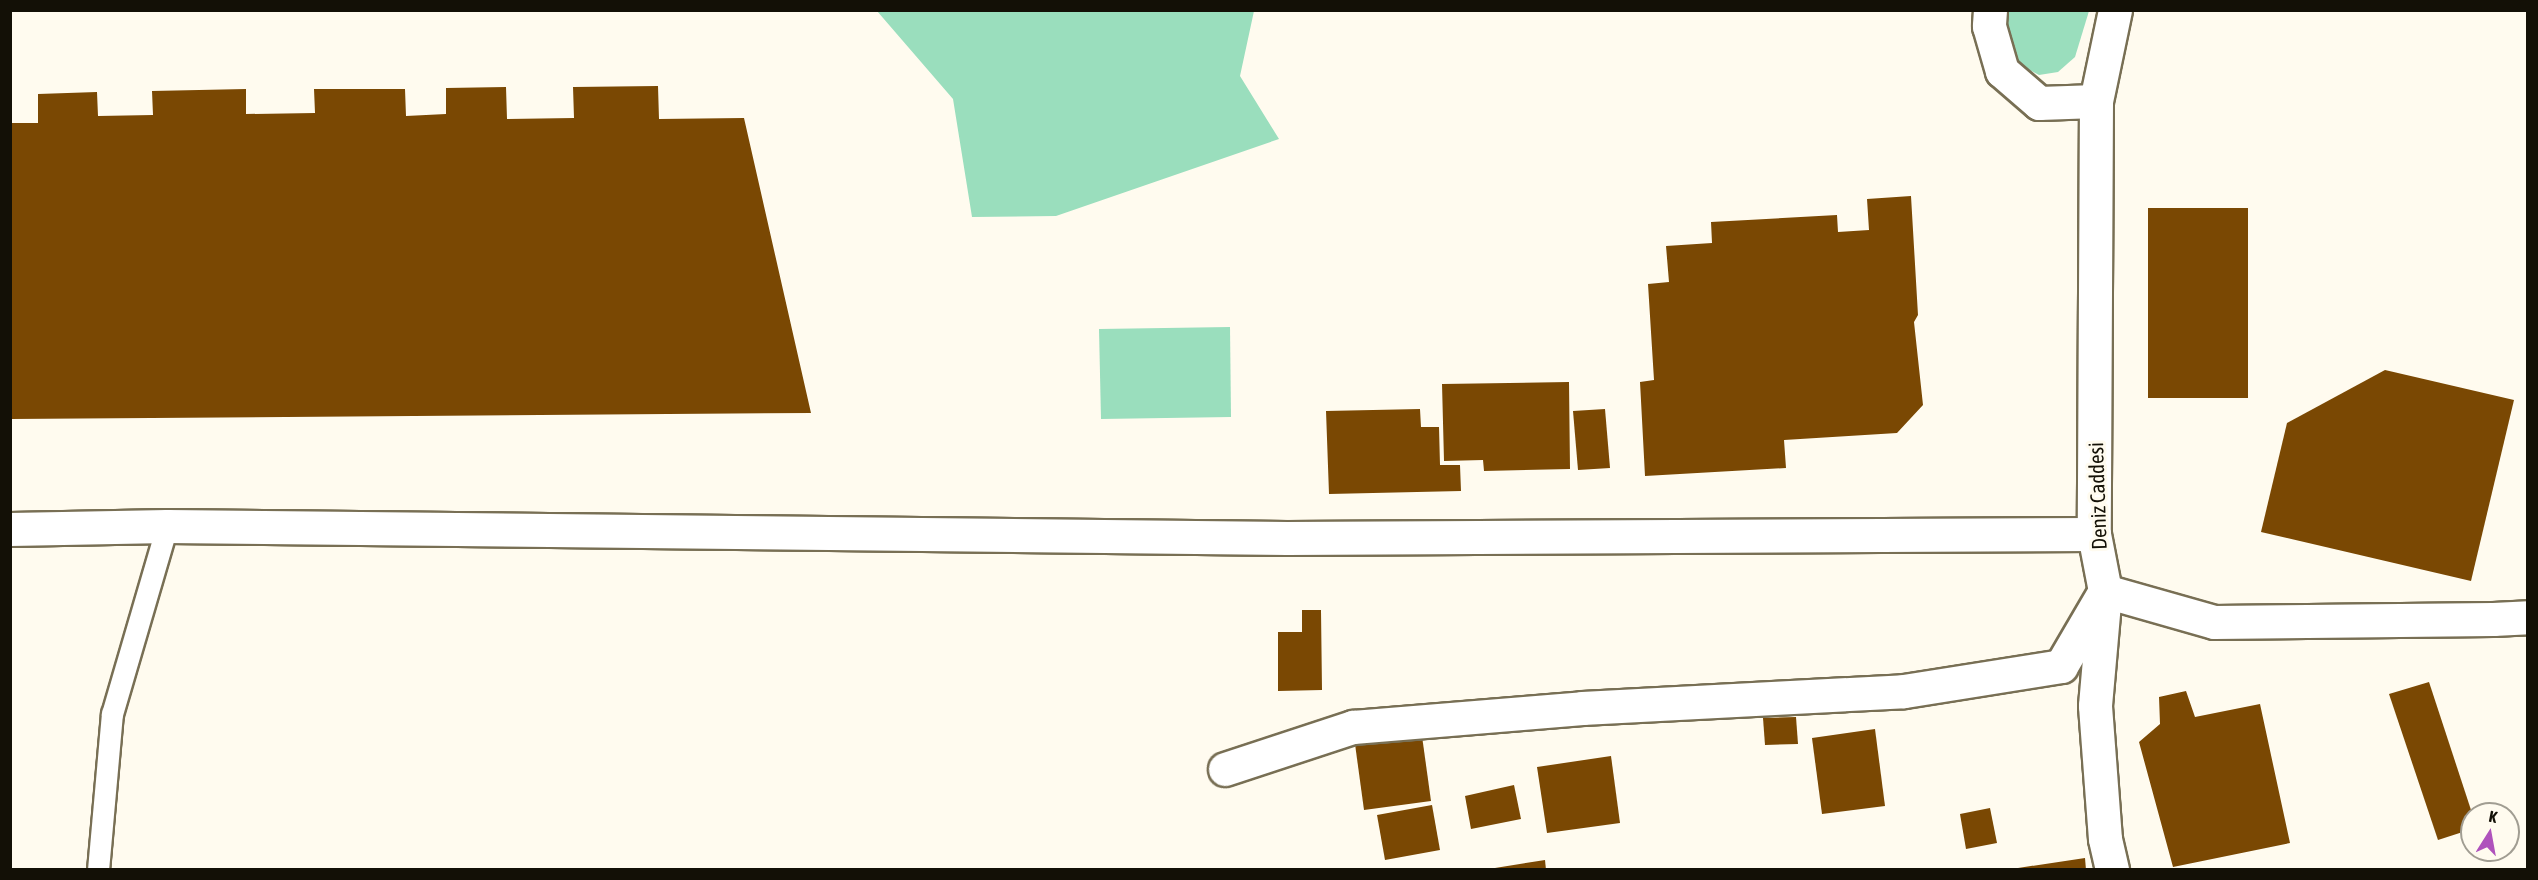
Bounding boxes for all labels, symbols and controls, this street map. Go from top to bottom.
street label: Deniz Caddesi [2083,442,2111,550]
north arrow [2460,802,2520,862]
text: K [2487,807,2499,826]

